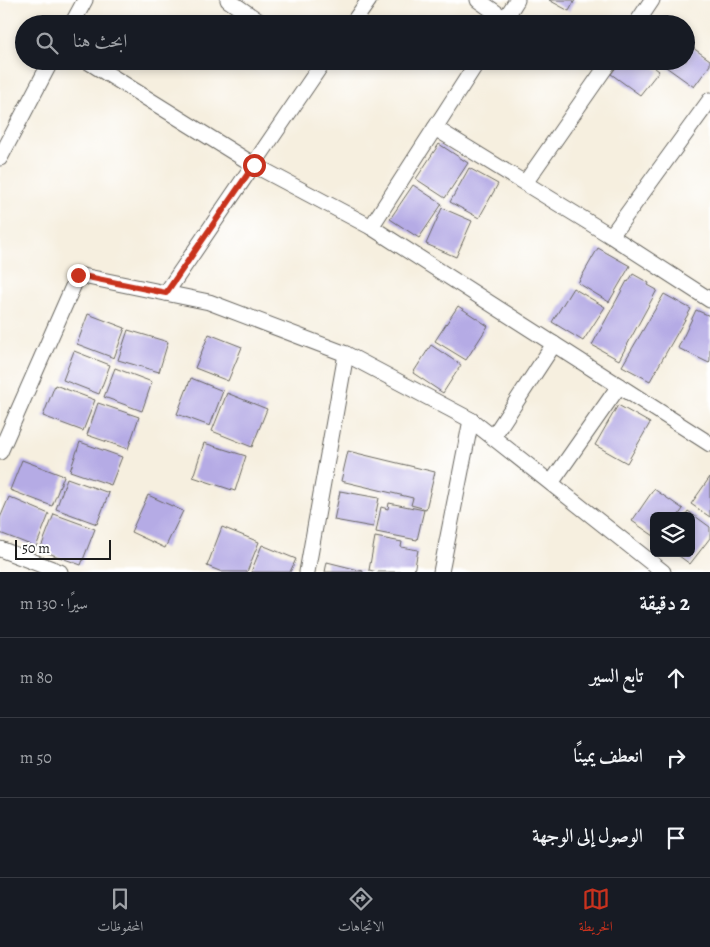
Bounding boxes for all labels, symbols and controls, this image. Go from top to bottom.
search box [15,15,695,70]
text: ابحث هنا [73,28,127,54]
icon: search [33,29,61,57]
route start [243,154,266,177]
route end [67,264,90,287]
map controls [650,512,695,557]
button: layers [650,512,695,557]
scale bar [15,537,111,560]
text: 50 m [22,539,50,558]
text: 2 دقيقة [640,589,690,617]
text: سيرًا · 130 m [20,593,88,615]
text: تابع السير [590,663,643,689]
icon: ahead [662,664,690,692]
text: 80 m [20,667,53,689]
text: انعطف يمينًا [573,743,643,769]
icon: right [662,744,690,772]
text: 50 m [20,747,52,769]
text: الوصول إلى الوجهة [532,823,643,849]
icon: arrive [662,824,690,852]
tab: المحفوظات [97,885,143,940]
tab: الاتجاهات [338,885,384,940]
tab: الخريطة [579,885,613,940]

